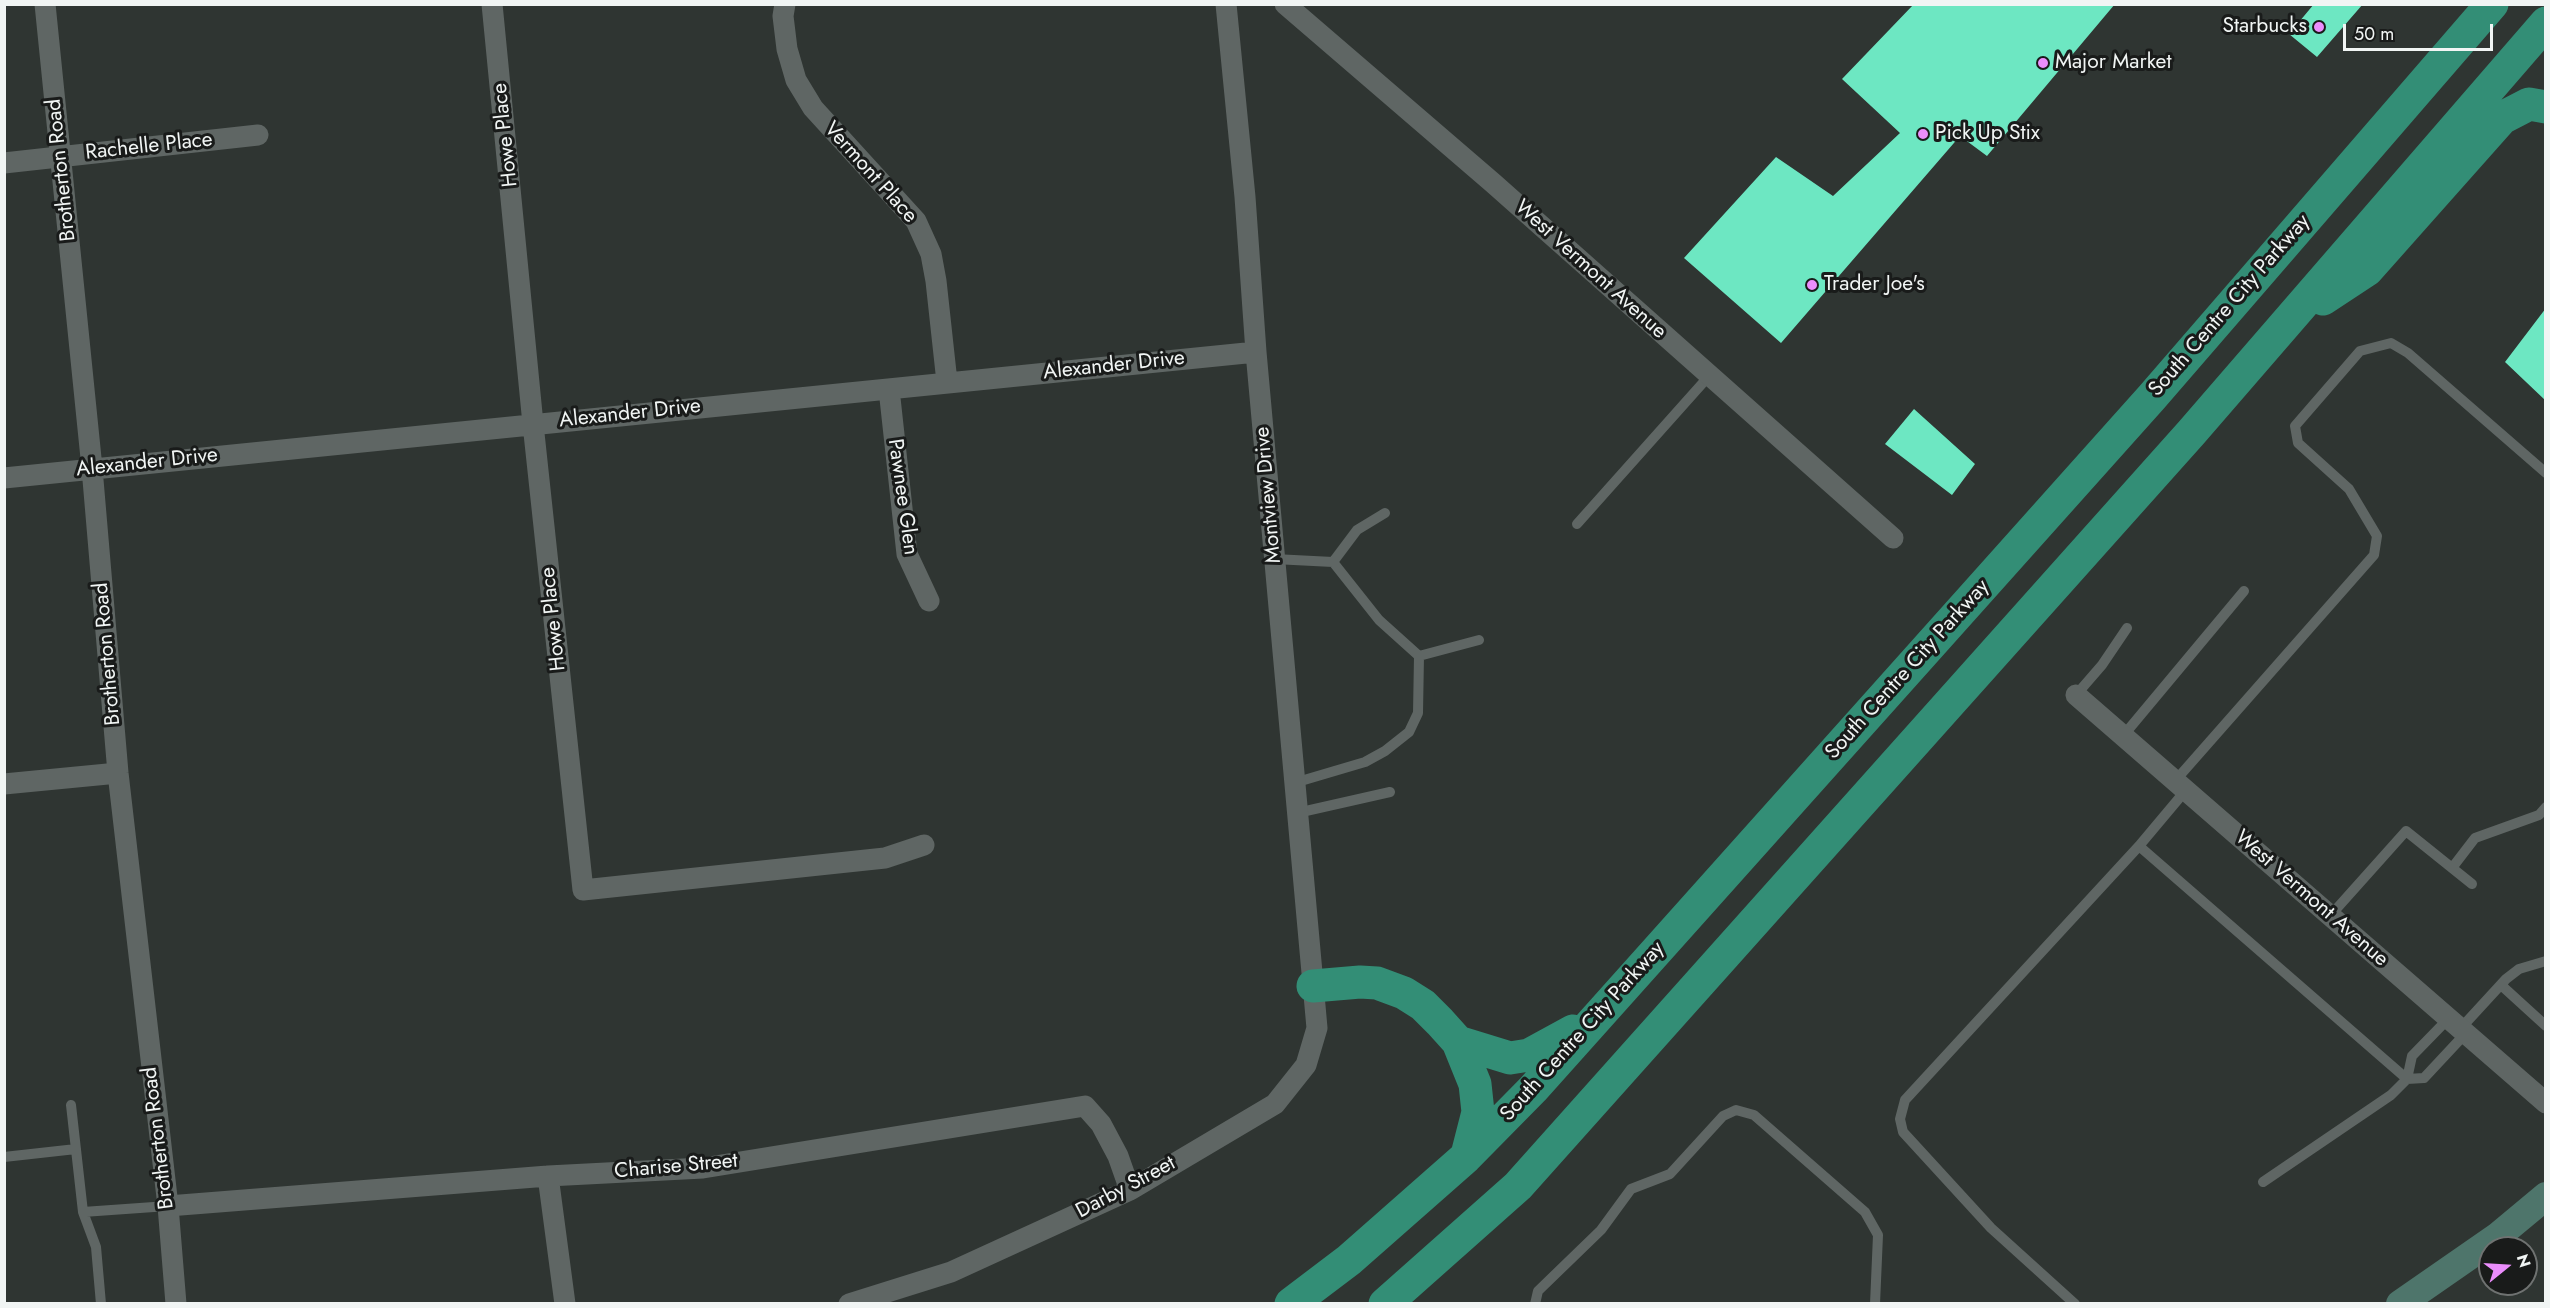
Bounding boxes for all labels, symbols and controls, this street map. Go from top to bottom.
scale bar [2346,12,2496,50]
place label: Starbucks [2222,14,2307,40]
marker: Starbucks [2312,20,2326,34]
text: 50 m [2354,21,2394,47]
place label: Major Market [2055,50,2171,76]
marker: Major Market [2036,56,2050,70]
street label: Howe Place [488,82,524,188]
street label: Brotherton Road [42,97,82,243]
street label: Vermont Place [818,117,922,229]
place label: Pick Up Stix [1935,121,2040,147]
marker: Pick Up Stix [1916,127,1930,141]
street label: Rachelle Place [84,128,214,166]
street label: West Vermont Avenue [1509,195,1671,345]
street label: South Centre City Parkway [2144,210,2316,402]
place label: Trader Joe's [1824,272,1925,298]
marker: Trader Joe's [1805,278,1819,292]
street label: Alexander Drive [1042,346,1186,386]
street label: Alexander Drive [558,394,702,434]
street label: Montview Drive [1250,426,1288,564]
street label: Pawnee Glen [881,437,923,557]
street label: Alexander Drive [75,443,219,483]
street label: Howe Place [536,566,572,672]
street label: South Centre City Parkway [1821,575,1995,765]
street label: Brotherton Road [89,582,127,726]
street label: West Vermont Avenue [2229,825,2393,973]
street label: South Centre City Parkway [1496,937,1670,1127]
street label: Brotherton Road [138,1065,180,1211]
street label: Charise Street [613,1149,739,1185]
street label: Darby Street [1072,1151,1180,1225]
north arrow [2478,1236,2538,1296]
text: N [2511,1251,2537,1271]

